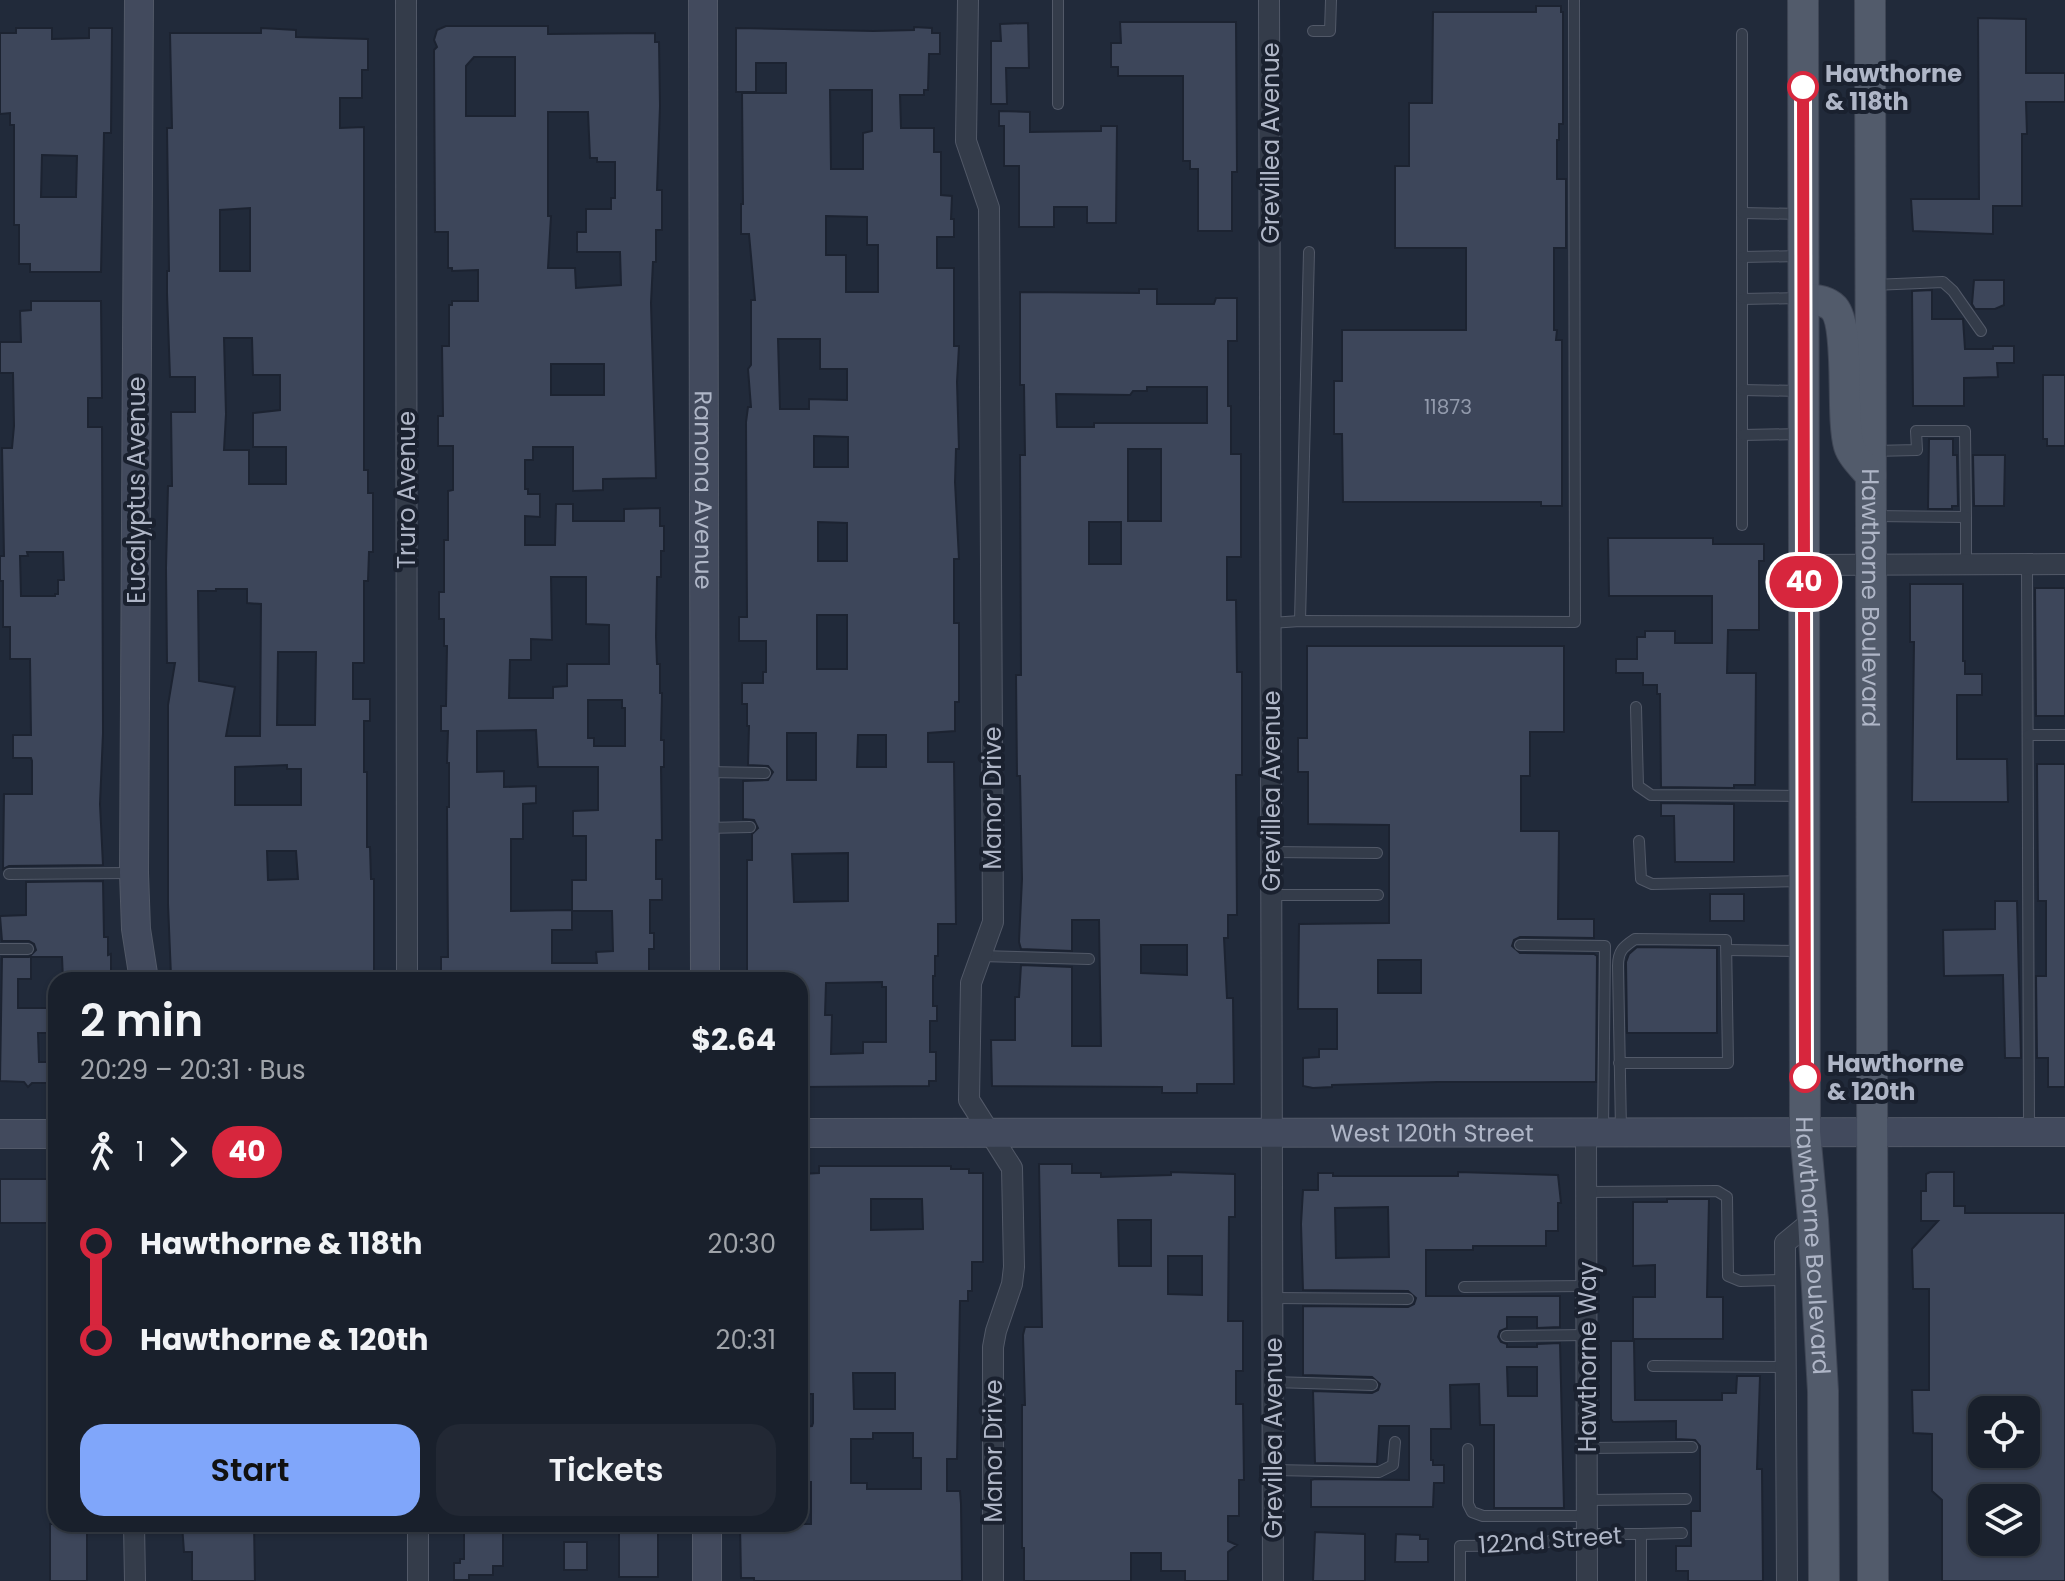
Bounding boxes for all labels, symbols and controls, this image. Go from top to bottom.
street label: Grevillea Avenue [1254,42,1287,244]
place label: Hawthorne & 118th [1825,57,1962,118]
marker: Hawthorne & 118th [1788,72,1818,102]
street label: Eucalyptus Avenue [120,376,153,604]
street label: Ramona Avenue [687,390,721,590]
house number: 11873 [1424,393,1472,421]
street label: Truro Avenue [390,411,423,569]
street label: Hawthorne Boulevard [1854,469,1888,727]
line badge: 40 [1768,556,1840,608]
text: 40 [1785,562,1823,601]
street label: Grevillea Avenue [1255,690,1288,892]
street label: Manor Drive [976,726,1009,870]
text: 2 min [80,990,203,1051]
text: $2.64 [691,1018,776,1061]
place label: Hawthorne & 120th [1827,1047,1964,1108]
text: 20:29 – 20:31 · Bus [80,1052,306,1088]
marker: Hawthorne & 120th [1790,1062,1820,1092]
street label: West 120th Street [1330,1116,1534,1149]
street label: Hawthorne Boulevard [1788,1117,1839,1376]
icon: walk [80,1130,124,1174]
icon: forward [156,1130,200,1174]
text: 40 [228,1132,266,1171]
text: 1 [136,1134,144,1170]
text: Hawthorne & 118th [140,1222,422,1265]
text: 20:30 [708,1226,776,1262]
street label: Hawthorne Way [1571,1261,1604,1452]
text: Hawthorne & 120th [140,1318,428,1361]
text: 20:31 [716,1322,776,1358]
street label: Grevillea Avenue [1257,1337,1290,1539]
street label: Manor Drive [977,1379,1010,1523]
map controls [1968,1396,2040,1556]
button: locate [1968,1396,2040,1468]
button: Start [80,1424,420,1516]
button: Tickets [436,1424,776,1516]
button: layers [1968,1484,2040,1556]
street label: 122nd Street [1477,1519,1623,1561]

